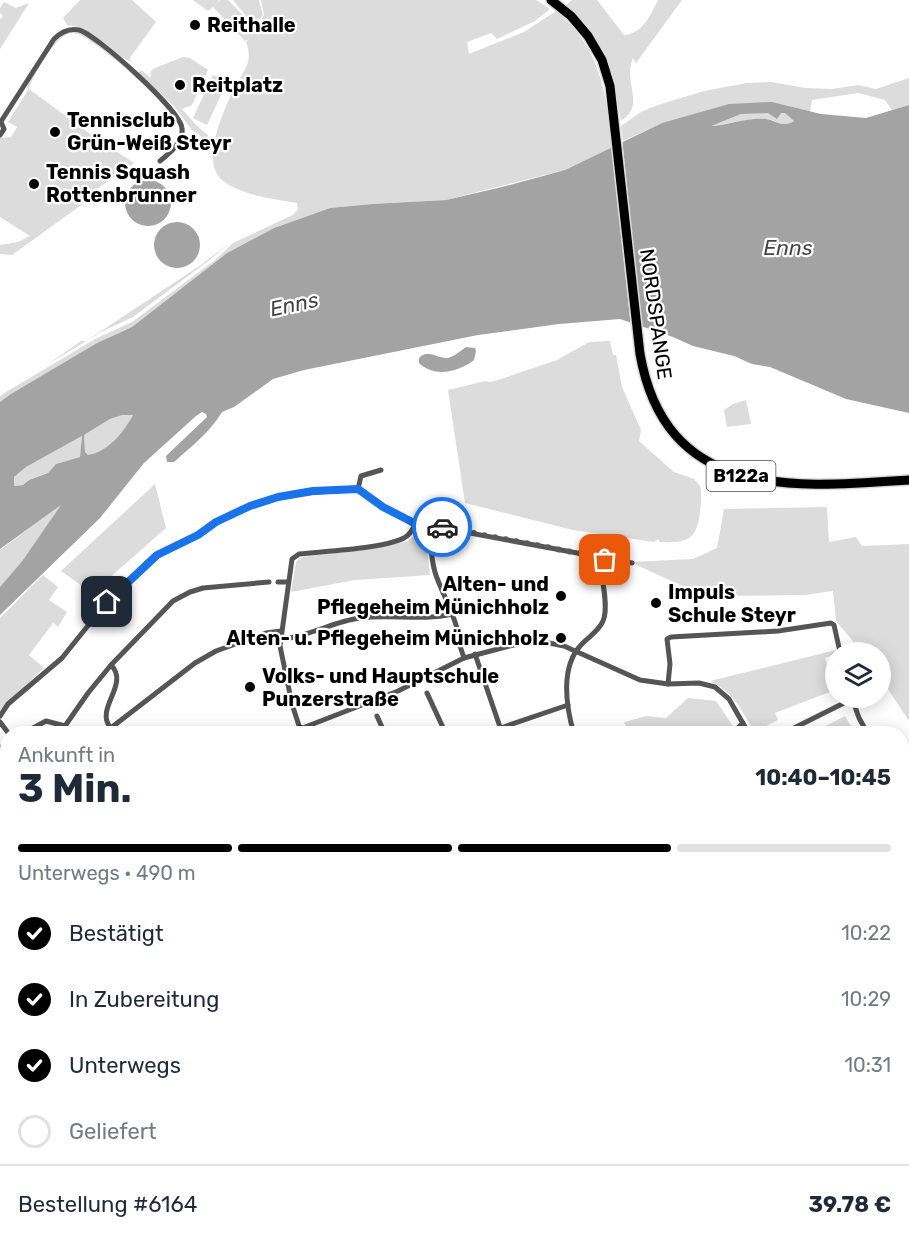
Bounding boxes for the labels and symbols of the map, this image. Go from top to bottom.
place label: Reithalle [207,13,296,37]
marker: Reithalle [188,18,202,32]
place label: Reitplatz [192,73,283,97]
marker: Reitplatz [173,78,187,92]
place label: Tennisclub Grün-Weiß Steyr [67,108,231,155]
marker: Tennisclub Grün-Weiß Steyr [48,125,62,139]
place label: Tennis Squash Rottenbrunner [46,160,196,207]
marker: Tennis Squash Rottenbrunner [27,177,41,191]
water label: Enns [764,235,813,260]
street label: NORDSPANGE [635,247,677,381]
water label: Enns [267,287,321,321]
road number: B122a [706,461,776,491]
courier [412,497,472,557]
pin [579,534,630,585]
place label: Alten- und Pflegeheim Münichholz [317,572,549,619]
pin [81,576,132,627]
place label: Impuls Schule Steyr [668,580,796,627]
marker: Alten- und Pflegeheim Münichholz [554,589,568,603]
marker: Impuls Schule Steyr [649,596,663,610]
place label: Alten- u. Pflegeheim Münichholz [226,626,549,650]
marker: Alten- u. Pflegeheim Münichholz [554,631,568,645]
place label: Volks- und Hauptschule Punzerstraße [262,664,499,711]
marker: Volks- und Hauptschule Punzerstraße [243,680,257,694]

